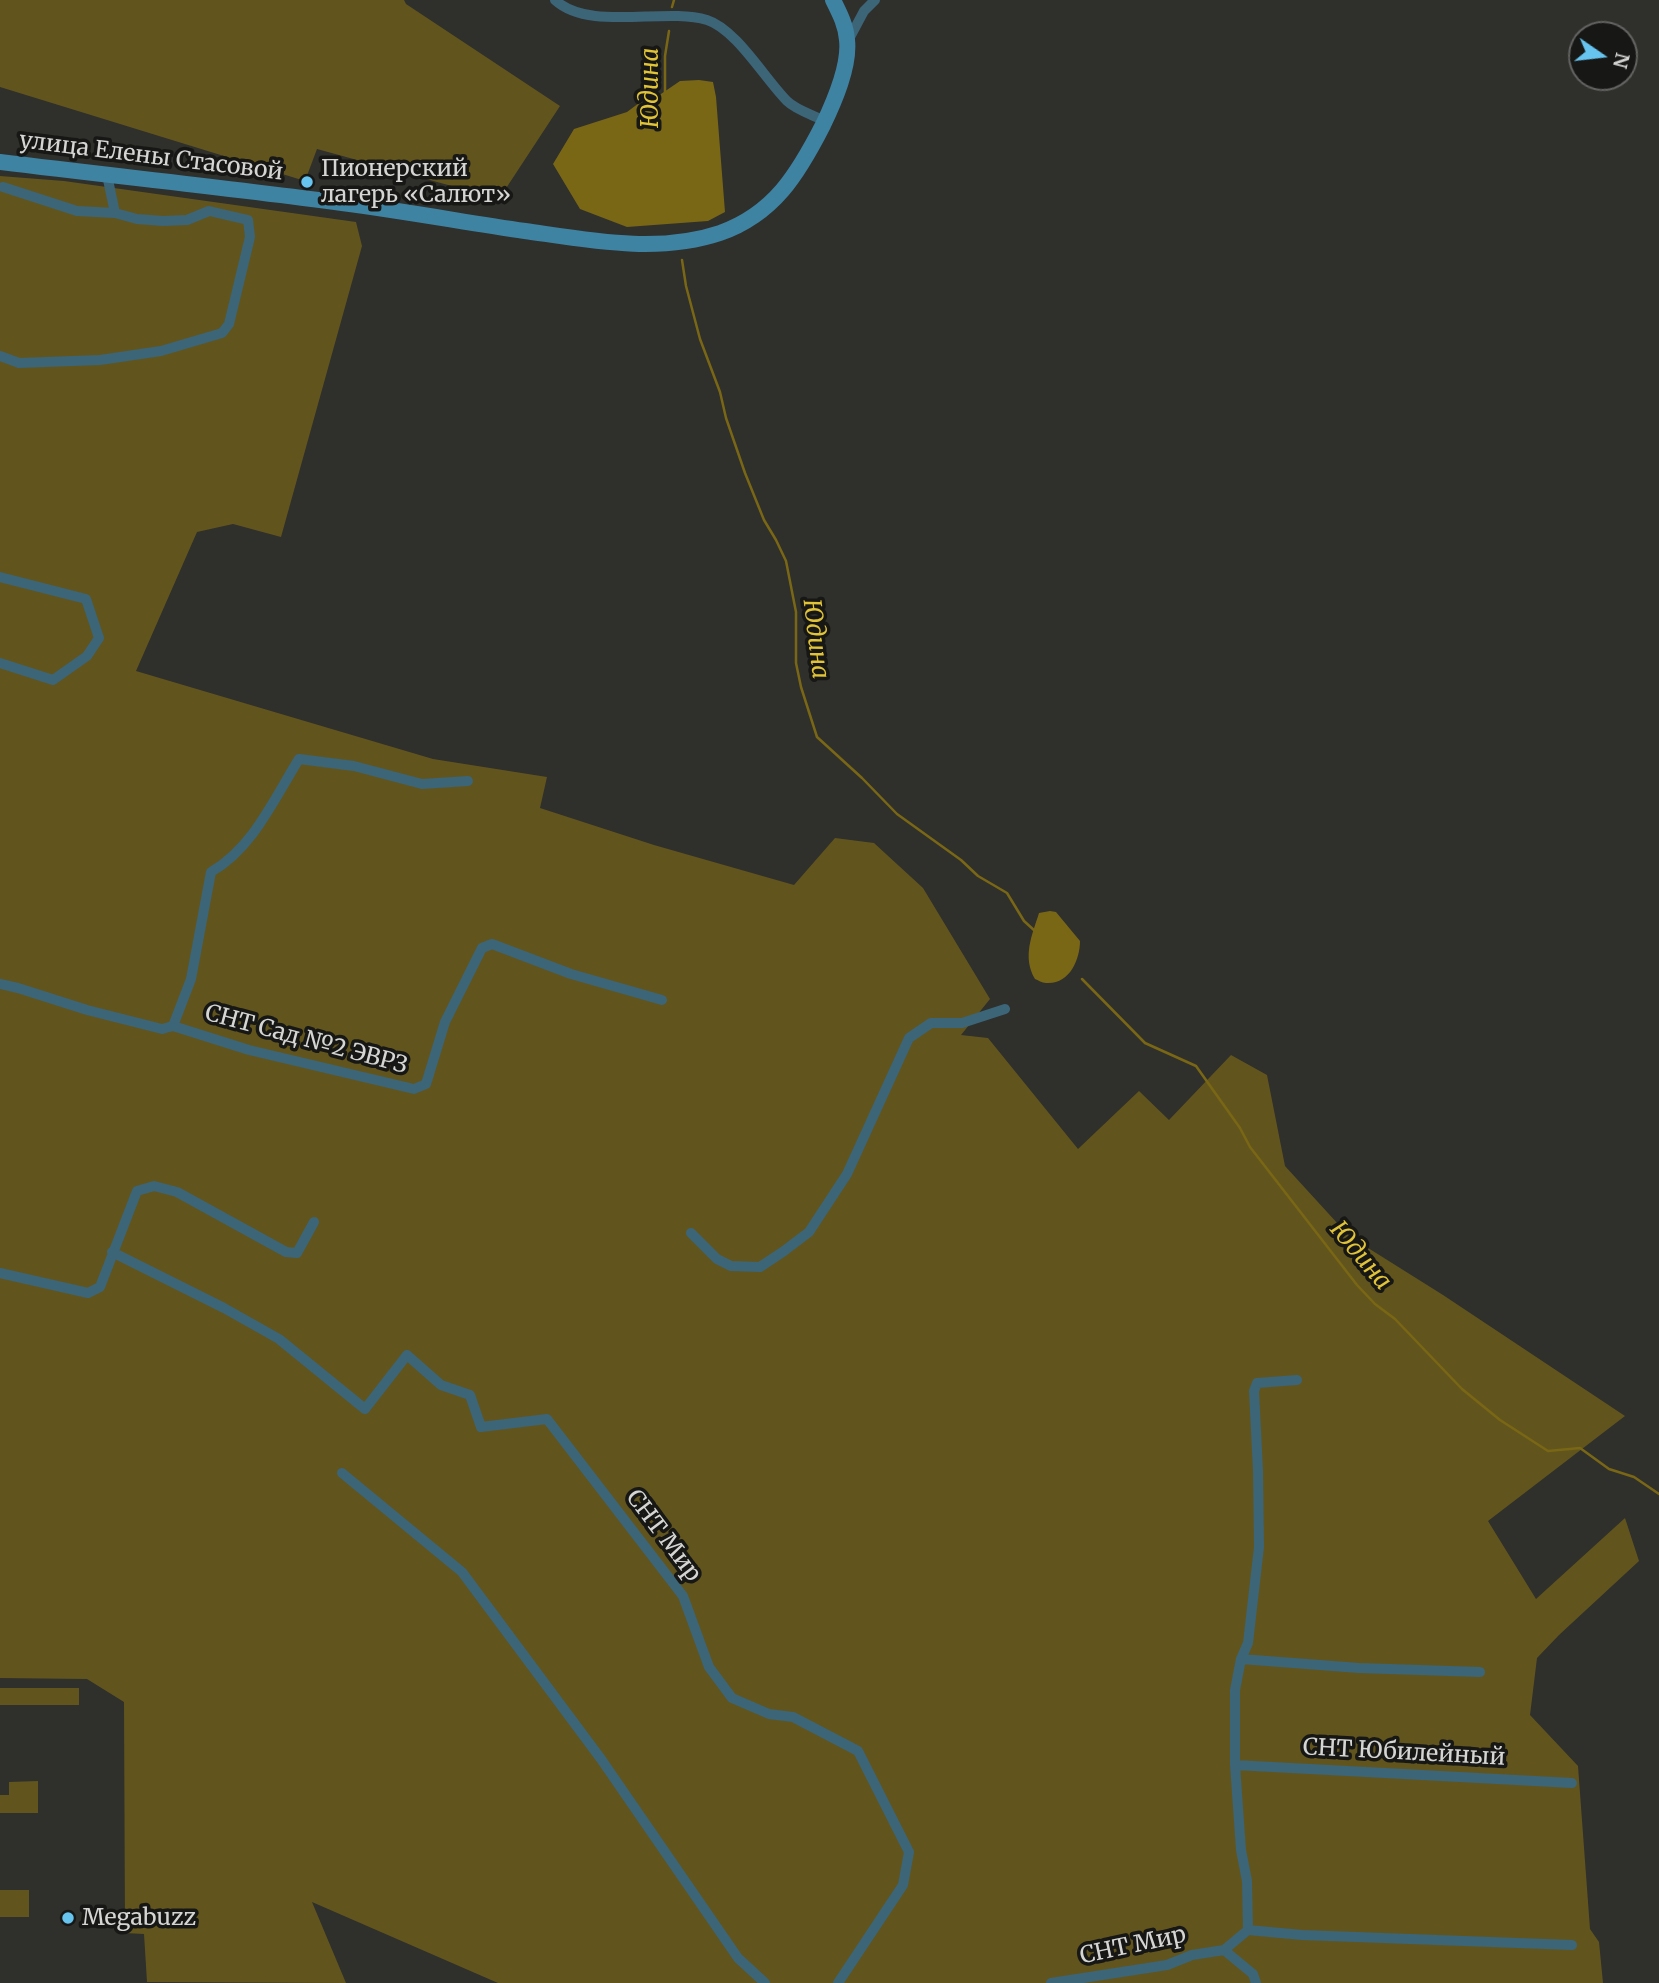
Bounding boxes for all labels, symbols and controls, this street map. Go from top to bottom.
north arrow [1568,21,1638,91]
water label: Юдина [637,48,665,128]
text: N [1608,50,1635,71]
street label: улица Елены Стасовой [17,127,285,187]
place label: Пионерский лагерь «Салют» [321,155,511,209]
marker: Пионерский лагерь «Салют» [299,174,315,190]
water label: Юдина [796,597,834,681]
street label: СНТ Сад №2 ЭВРЗ [202,1000,410,1080]
water label: Юдина [1323,1216,1397,1296]
street label: СНТ Мир [620,1485,706,1587]
street label: СНТ Юбилейный [1302,1734,1506,1772]
place label: Megabuzz [82,1904,196,1932]
marker: Megabuzz [60,1910,76,1926]
street label: СНТ Мир [1077,1921,1189,1971]

